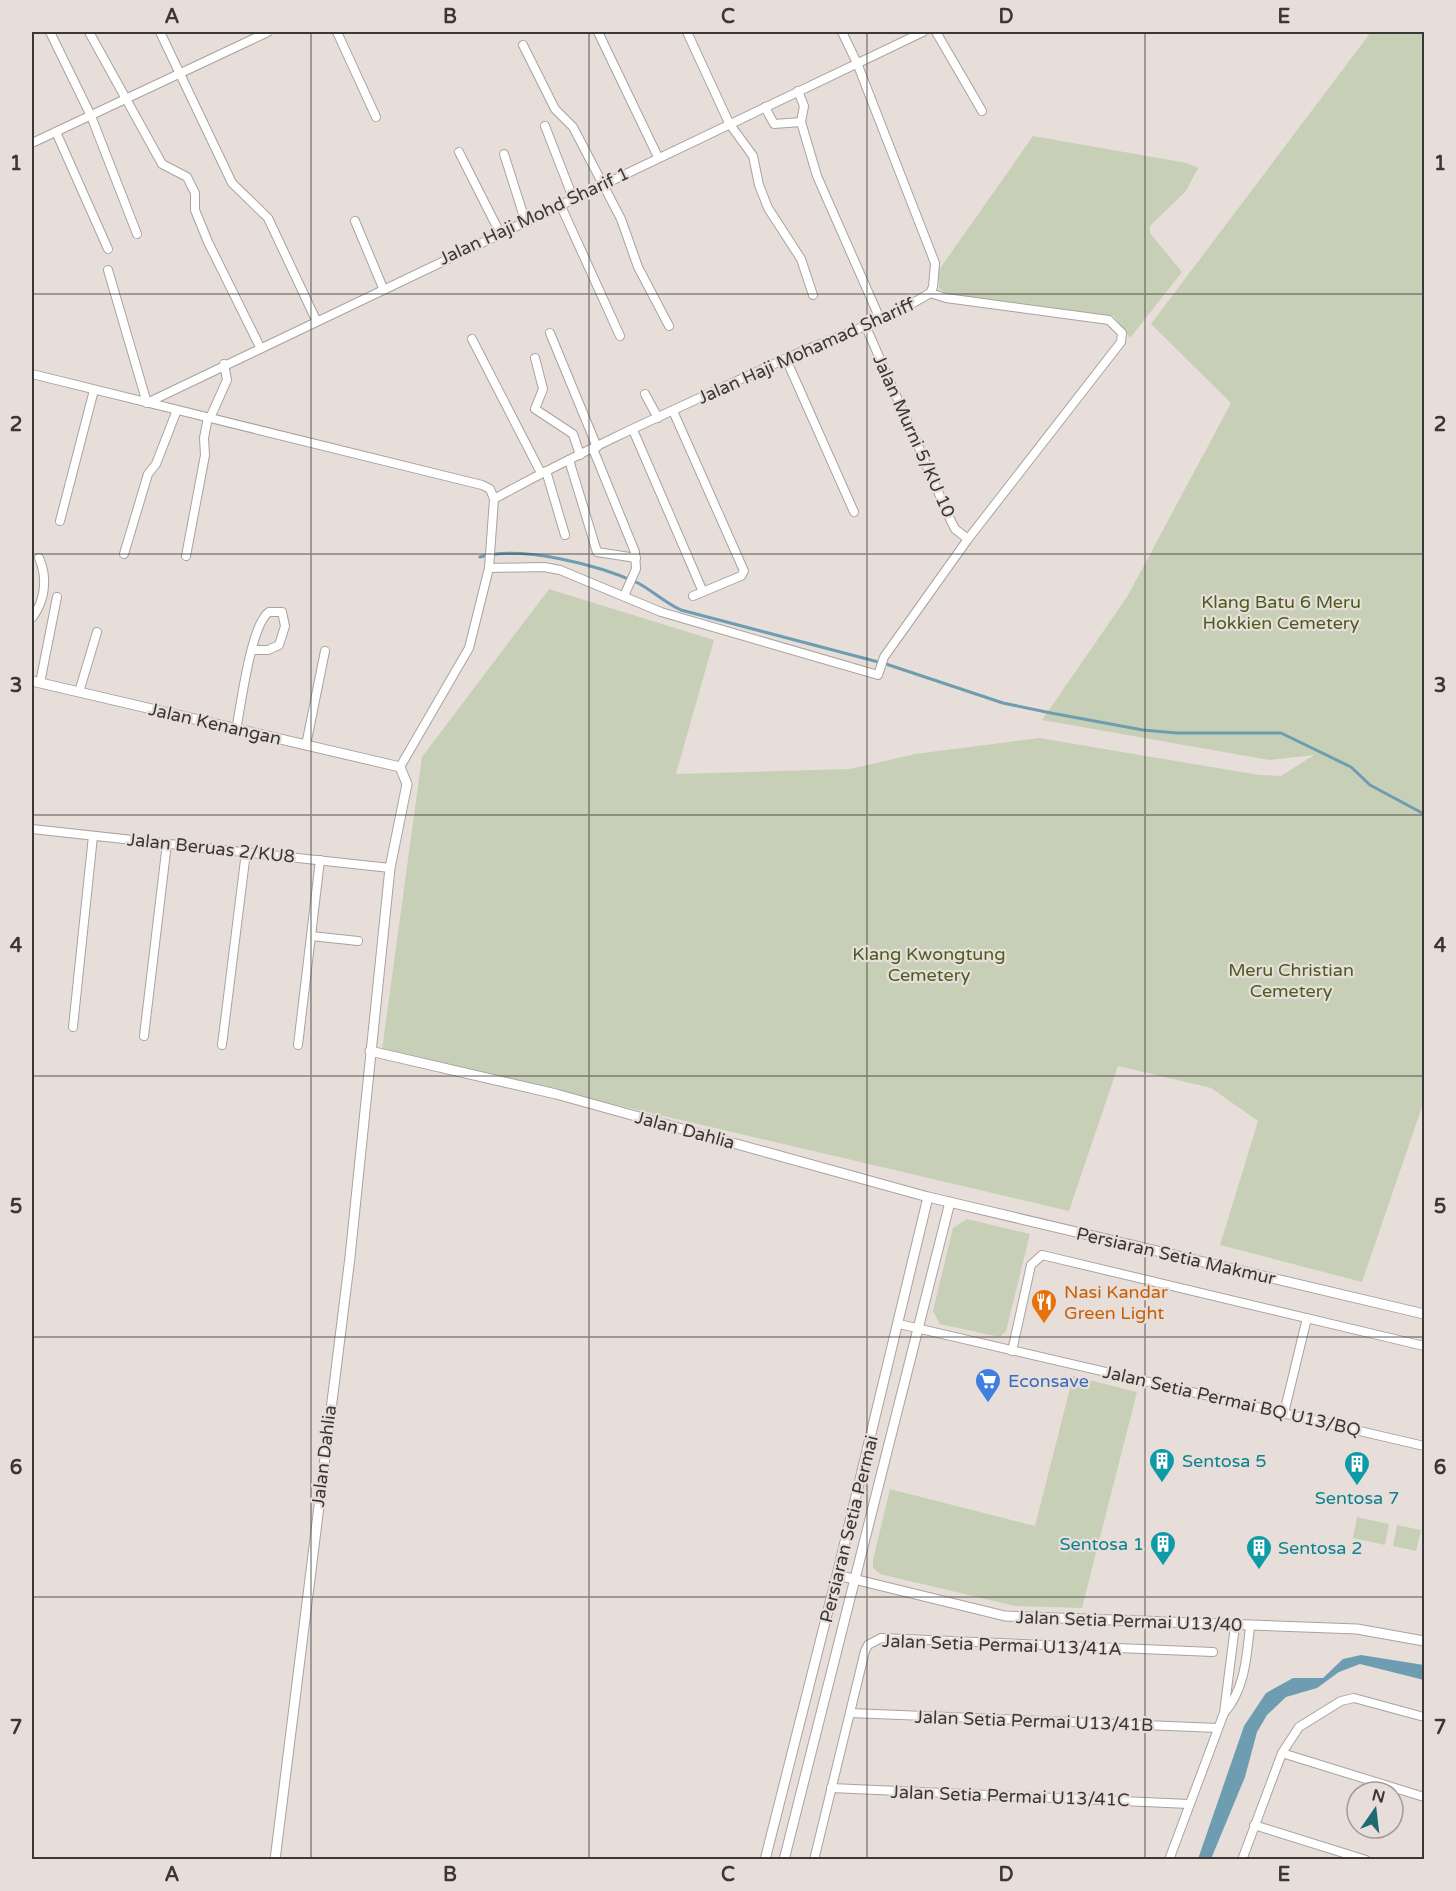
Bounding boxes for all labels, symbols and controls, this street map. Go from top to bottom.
text: A [165,5,180,29]
text: B [443,5,457,29]
text: C [721,5,735,29]
text: D [998,5,1014,29]
text: E [1278,5,1291,29]
text: 1 [10,152,22,176]
text: 1 [1434,152,1446,176]
street label: Jalan Haji Mohd Sharif 1 [435,162,633,270]
street label: Jalan Haji Mohamad Shariff [694,293,918,409]
street label: Jalan Murni 5/KU 10 [868,351,960,521]
text: 2 [10,413,22,437]
text: 2 [1434,413,1446,437]
park label: Klang Batu 6 Meru Hokkien Cemetery [1201,591,1361,634]
text: 3 [10,674,22,698]
text: 3 [1434,674,1446,698]
street label: Jalan Kenangan [147,698,283,750]
street label: Jalan Beruas 2/KU8 [126,828,296,868]
text: 4 [10,934,23,958]
text: 4 [1434,934,1447,958]
park label: Klang Kwongtung Cemetery [852,943,1006,986]
park label: Meru Christian Cemetery [1228,959,1354,1002]
street label: Jalan Dahlia [633,1106,737,1154]
text: 5 [10,1195,22,1219]
text: 5 [1434,1195,1446,1219]
street label: Persiaran Setia Makmur [1074,1222,1278,1290]
place label: Nasi Kandar Green Light [1064,1281,1168,1324]
restaurant icon: Nasi Kandar Green Light [1029,1287,1059,1325]
street label: Jalan Setia Permai BQ U13/BQ [1101,1361,1363,1441]
supermarket icon: Econsave [973,1366,1003,1404]
place label: Econsave [1008,1370,1089,1392]
street label: Jalan Dahlia [307,1404,341,1508]
street label: Persiaran Setia Permai [815,1433,883,1625]
building icon: Sentosa 5 [1147,1446,1177,1484]
building icon: Sentosa 7 [1342,1449,1372,1487]
place label: Sentosa 5 [1182,1450,1266,1472]
text: 6 [10,1456,22,1480]
text: 6 [1434,1456,1446,1480]
place label: Sentosa 7 [1315,1487,1399,1509]
building icon: Sentosa 1 [1148,1529,1178,1567]
place label: Sentosa 1 [1060,1533,1144,1555]
building icon: Sentosa 2 [1244,1533,1274,1571]
place label: Sentosa 2 [1278,1537,1362,1559]
street label: Jalan Setia Permai U13/40 [1015,1606,1243,1636]
street label: Jalan Setia Permai U13/41A [882,1630,1122,1660]
street label: Jalan Setia Permai U13/41B [914,1706,1154,1736]
text: 7 [10,1716,22,1740]
text: 7 [1434,1716,1446,1740]
north arrow [1345,1780,1405,1840]
street label: Jalan Setia Permai U13/41C [890,1781,1130,1811]
text: N [1370,1785,1387,1808]
text: A [165,1863,180,1887]
text: B [443,1863,457,1887]
text: C [721,1863,735,1887]
text: D [998,1863,1014,1887]
text: E [1278,1863,1291,1887]

